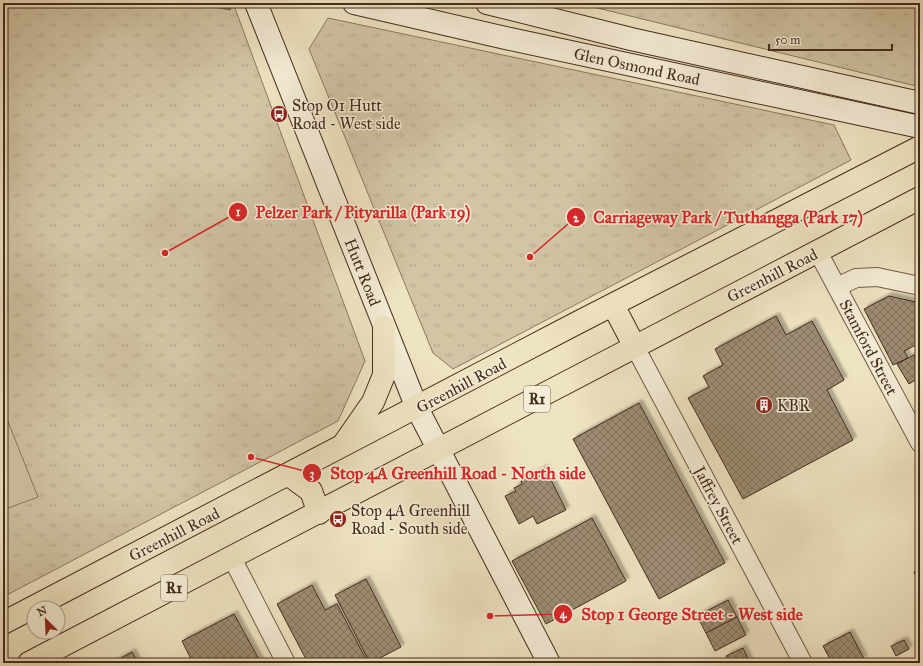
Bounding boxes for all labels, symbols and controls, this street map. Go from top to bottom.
scale bar [769,26,892,52]
text: 50 m [775,33,800,47]
street label: Glen Osmond Road [572,44,702,89]
place label: Stop O1 Hutt Road - West side [292,96,401,133]
bus stop icon: Stop O1 Hutt Road - West side [269,104,289,124]
callout: Pelzer Park / Pityarilla (Park 19) [228,197,479,226]
text: Pelzer Park / Pityarilla (Park 19) [256,202,471,223]
callout: Carriageway Park / Tuthangga (Park 17) [566,203,871,232]
text: 1 [236,205,241,219]
text: Carriageway Park / Tuthangga (Park 17) [593,207,863,228]
text: 2 [573,211,580,225]
street label: Hutt Road [340,236,385,309]
street label: Greenhill Road [724,244,821,306]
street label: Stamford Street [835,296,902,399]
street label: Greenhill Road [413,354,509,417]
road number: R1 [524,386,550,412]
building icon: KBR [754,395,774,415]
place label: KBR [777,396,811,415]
callout: Stop 4A Greenhill Road - North side [302,459,594,488]
street label: Jaffrey Street [688,461,747,548]
text: Stop 4A Greenhill Road - North side [330,463,586,484]
text: 3 [310,467,315,482]
place label: Stop 4A Greenhill Road - South side [351,501,471,538]
street label: Greenhill Road [126,503,223,565]
bus stop icon: Stop 4A Greenhill Road - South side [328,509,348,529]
road number: R1 [161,575,187,601]
north arrow [26,600,66,640]
callout: Stop 1 George Street - West side [553,600,810,629]
text: N [35,603,50,619]
text: Stop 1 George Street - West side [581,604,803,625]
text: 4 [560,607,568,622]

